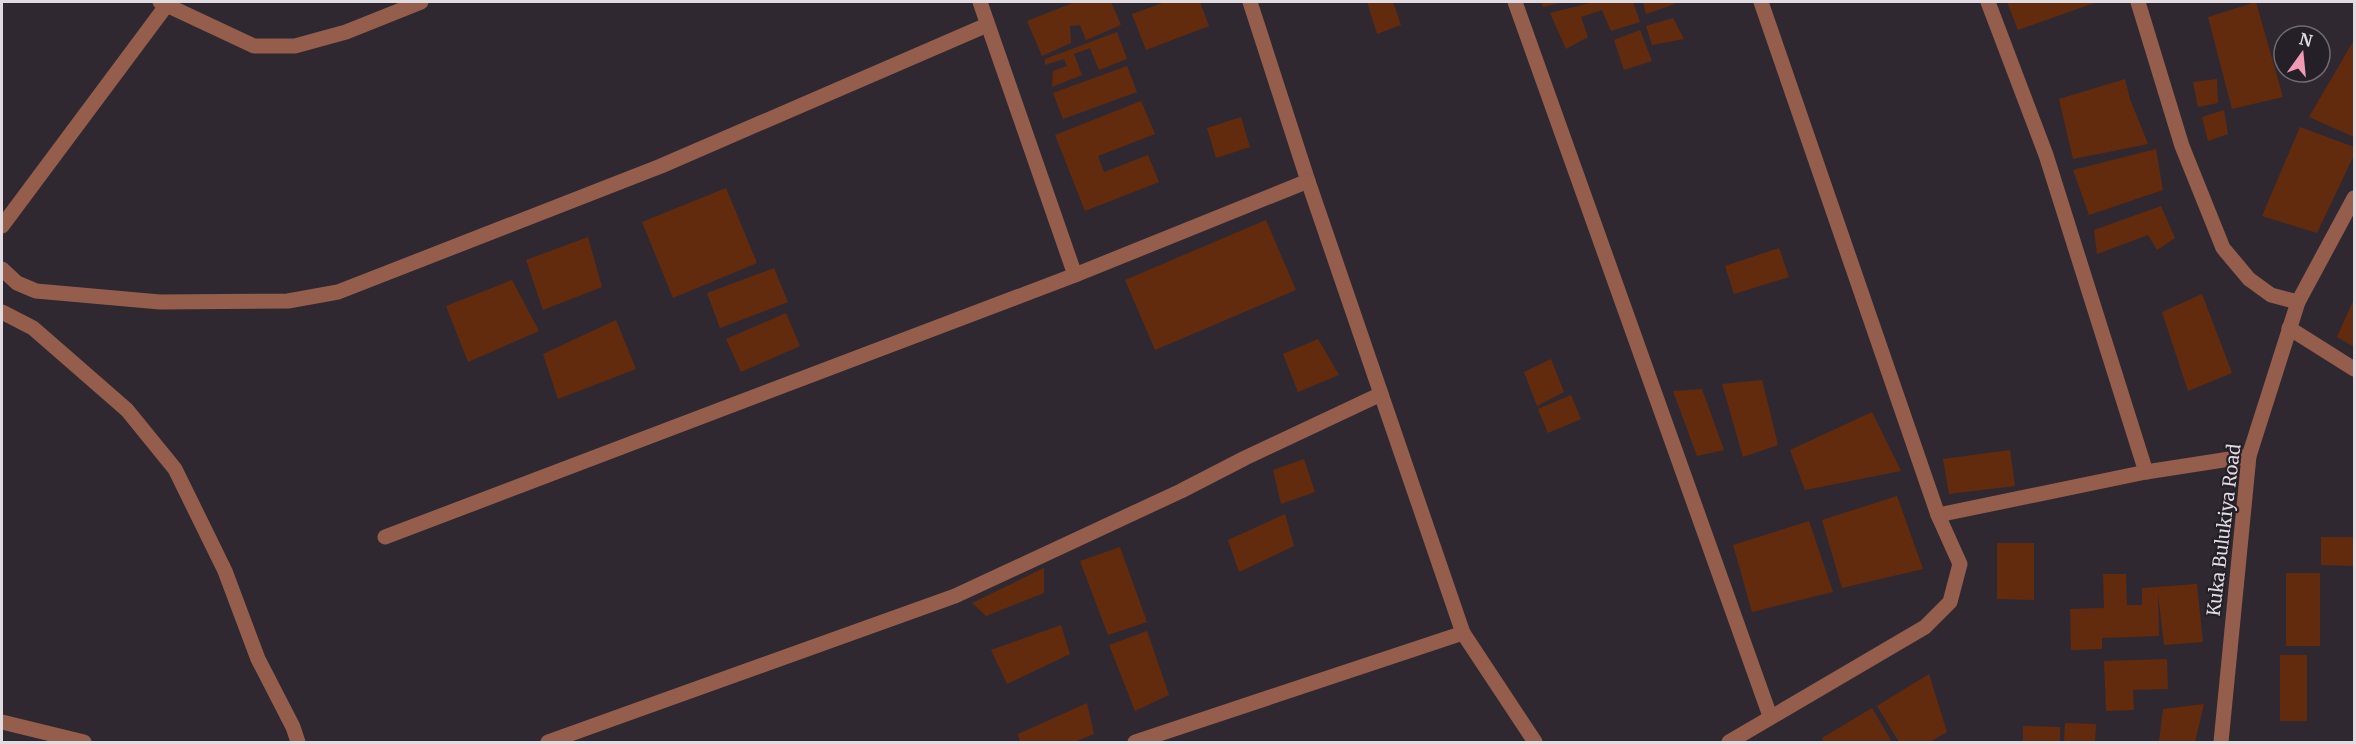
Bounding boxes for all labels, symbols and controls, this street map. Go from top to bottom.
north arrow [2272,24,2332,84]
text: N [2297,28,2315,51]
street label: Kuka Bulukiya Road [2202,442,2246,617]

